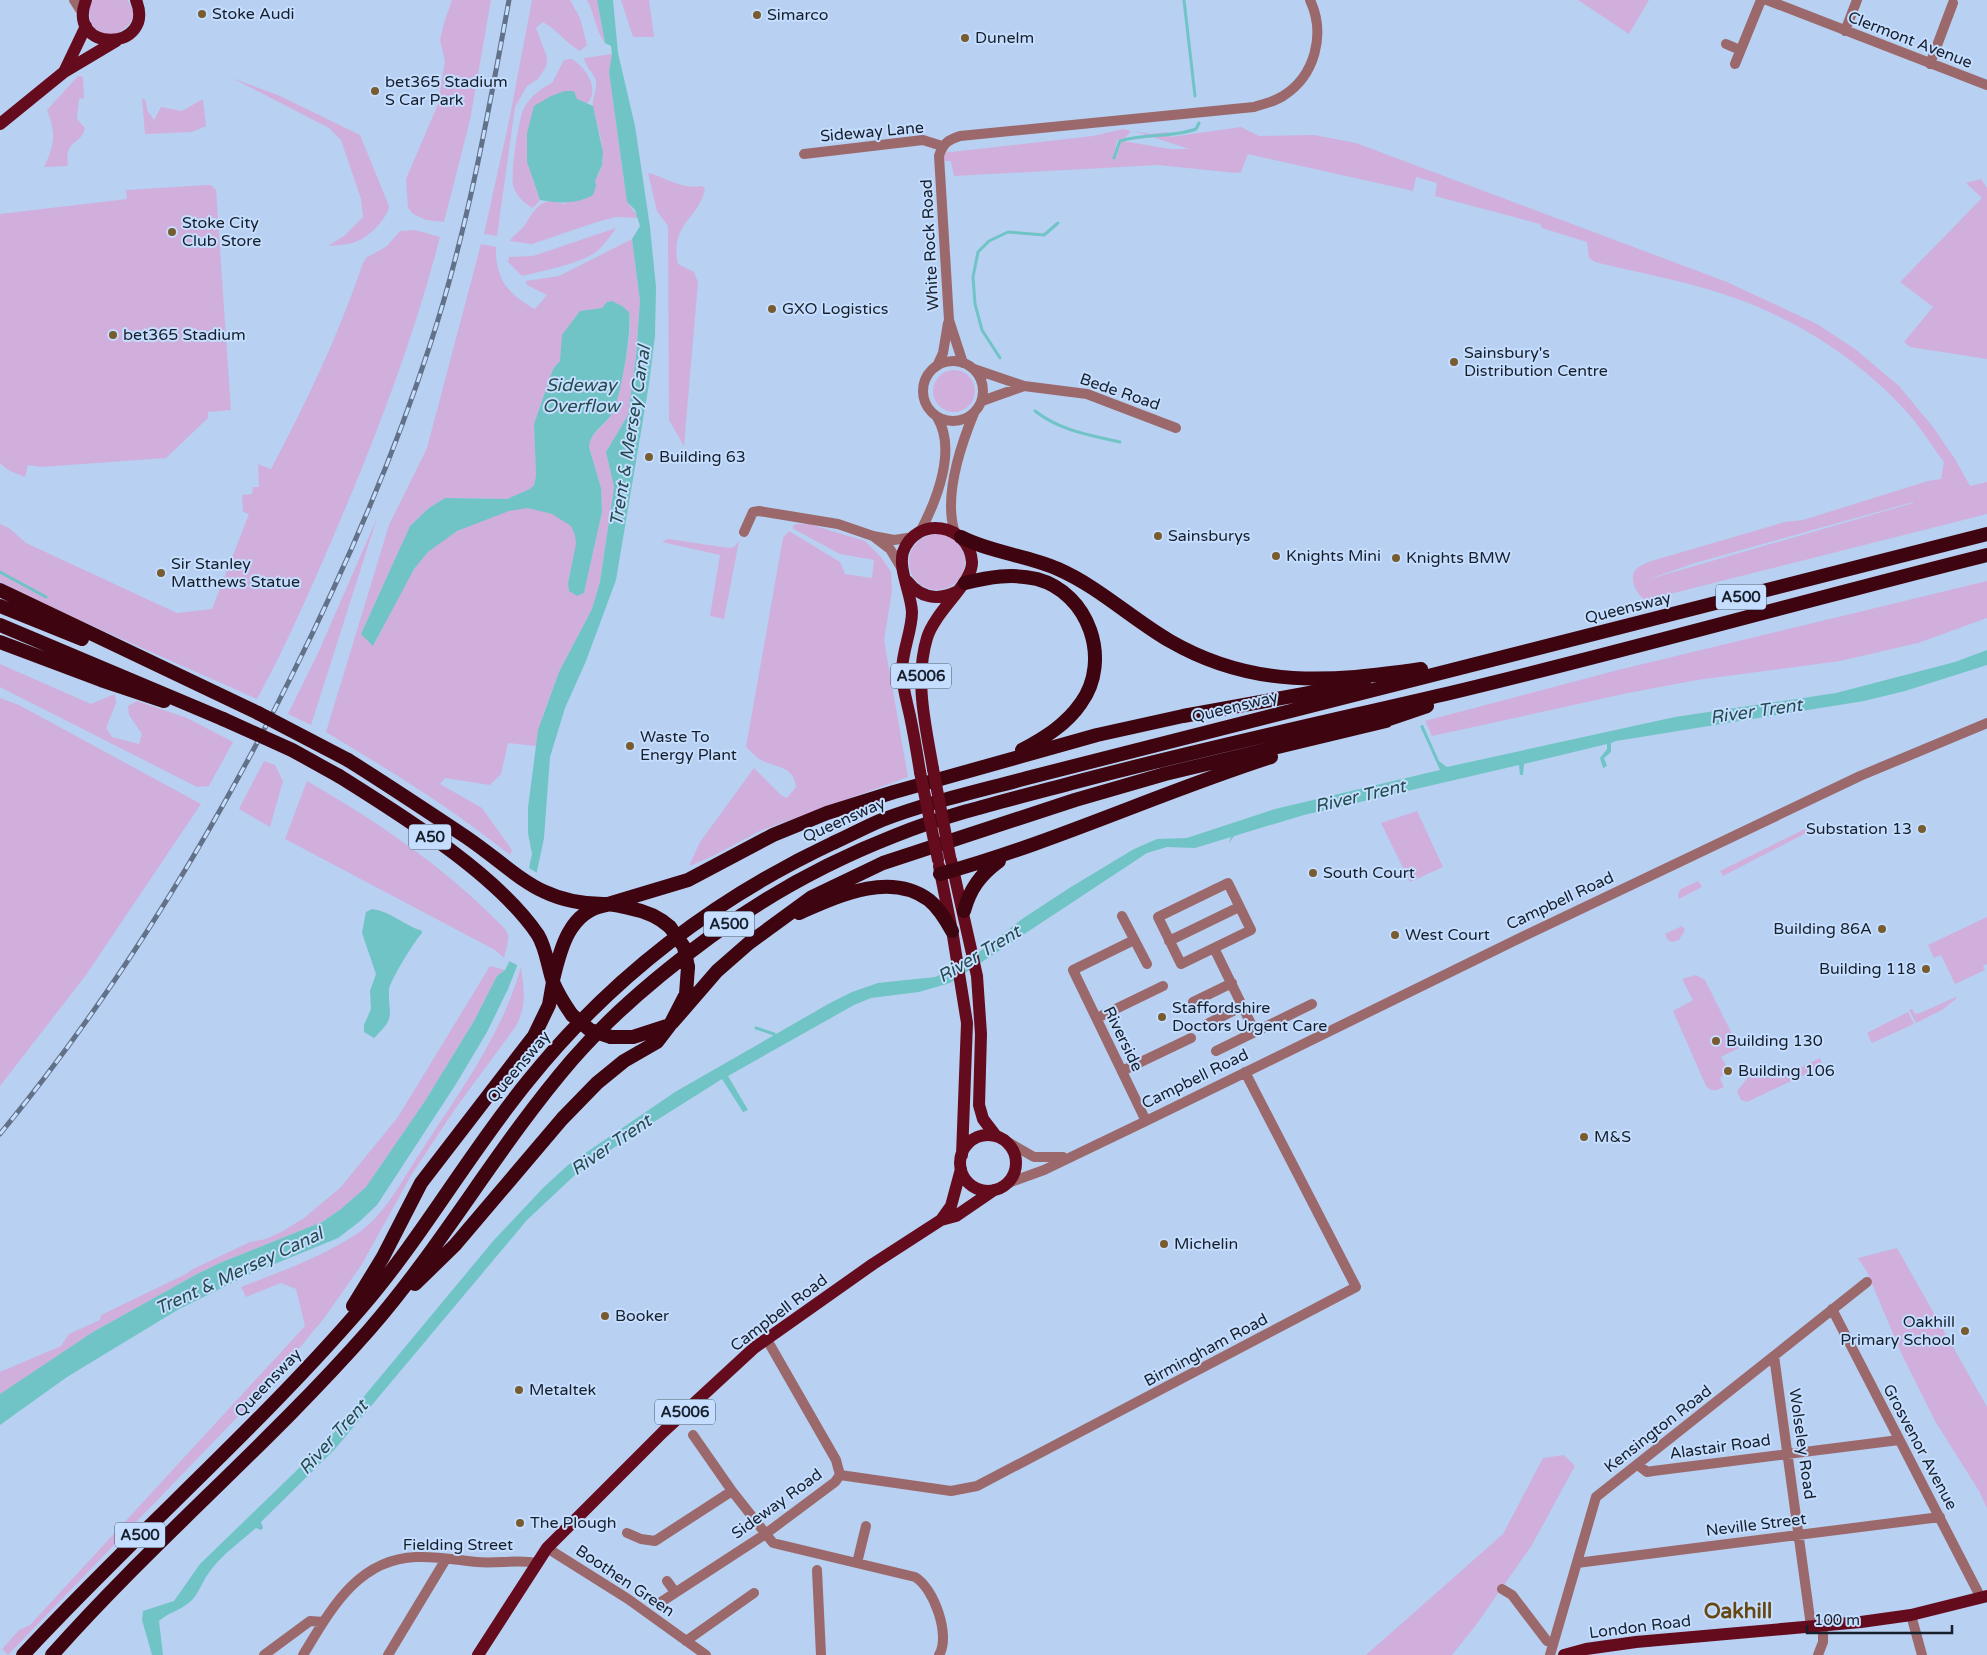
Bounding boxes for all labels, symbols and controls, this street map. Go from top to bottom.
place label: Stoke Audi [212,4,295,24]
place label: Simarco [767,5,828,25]
street label: Clermont Avenue [1845,7,1975,73]
marker: Stoke Audi [196,8,208,20]
marker: Simarco [751,9,763,21]
place label: Dunelm [975,28,1034,48]
marker: Dunelm [959,32,971,44]
place label: bet365 Stadium S Car Park [385,72,508,110]
marker: bet365 Stadium S Car Park [369,85,381,97]
street label: Sideway Lane [819,118,925,146]
street label: White Rock Road [917,179,943,311]
place label: Stoke City Club Store [182,213,261,251]
marker: Stoke City Club Store [166,226,178,238]
place label: GXO Logistics [782,299,889,319]
marker: GXO Logistics [766,303,778,315]
place label: bet365 Stadium [123,325,246,345]
marker: bet365 Stadium [107,329,119,341]
water label: Trent & Mersey Canal [605,342,656,528]
place label: Sainsbury's Distribution Centre [1464,343,1608,381]
marker: Sainsbury's Distribution Centre [1448,356,1460,368]
street label: Bede Road [1077,369,1163,415]
water label: Sideway Overflow [542,374,622,417]
place label: Building 63 [659,447,746,467]
marker: Building 63 [643,451,655,463]
place label: Sainsburys [1168,526,1251,546]
marker: Sainsburys [1152,530,1164,542]
place label: Knights Mini [1286,546,1381,566]
place label: Knights BMW [1406,548,1511,568]
marker: Knights Mini [1270,550,1282,562]
marker: Knights BMW [1390,552,1402,564]
place label: Sir Stanley Matthews Statue [171,554,300,592]
marker: Sir Stanley Matthews Statue [155,567,167,579]
road number: A500 [1716,584,1766,610]
street label: Queensway [1583,588,1674,628]
road number: A5006 [891,664,951,688]
street label: Queensway [1190,687,1281,727]
water label: River Trent [1709,693,1806,728]
place label: Waste To Energy Plant [640,727,737,765]
marker: Waste To Energy Plant [624,740,636,752]
water label: River Trent [1312,774,1410,817]
street label: Queensway [800,793,889,847]
place label: Substation 13 [1806,819,1912,839]
marker: Substation 13 [1916,823,1928,835]
road number: A50 [409,824,451,850]
place label: South Court [1323,863,1415,883]
marker: South Court [1307,867,1319,879]
street label: Campbell Road [1503,867,1617,935]
road number: A500 [704,912,754,936]
place label: Building 86A [1773,919,1872,939]
water label: River Trent [934,920,1026,987]
marker: Building 86A [1876,923,1888,935]
place label: West Court [1405,925,1490,945]
marker: West Court [1389,929,1401,941]
place label: Building 118 [1819,959,1916,979]
marker: Building 118 [1920,963,1932,975]
place label: Staffordshire Doctors Urgent Care [1172,998,1327,1036]
street label: Riverside [1099,1003,1147,1075]
marker: Staffordshire Doctors Urgent Care [1156,1011,1168,1023]
street label: Queensway [483,1027,555,1107]
place label: Building 130 [1726,1031,1823,1051]
marker: Building 130 [1710,1035,1722,1047]
street label: Campbell Road [1138,1045,1252,1113]
place label: Building 106 [1738,1061,1835,1081]
marker: Building 106 [1722,1065,1734,1077]
water label: River Trent [566,1109,657,1180]
place label: M&S [1594,1127,1631,1147]
marker: M&S [1578,1131,1590,1143]
water label: Trent & Mersey Canal [152,1221,329,1320]
place label: Michelin [1174,1234,1238,1254]
marker: Michelin [1158,1238,1170,1250]
street label: Campbell Road [727,1270,831,1356]
place label: Booker [615,1306,670,1326]
street label: Birmingham Road [1141,1309,1271,1391]
marker: Booker [599,1310,611,1322]
place label: Oakhill Primary School [1840,1312,1955,1350]
marker: Oakhill Primary School [1959,1325,1971,1337]
street label: Queensway [230,1344,306,1422]
place label: Metaltek [529,1380,596,1400]
street label: Kensington Road [1600,1381,1716,1477]
street label: Grosvenor Avenue [1878,1381,1962,1513]
marker: Metaltek [513,1384,525,1396]
street label: Wolseley Road [1784,1387,1820,1501]
water label: River Trent [294,1394,374,1479]
road number: A5006 [655,1400,715,1424]
street label: Alastair Road [1668,1430,1772,1464]
street label: Sideway Road [728,1464,826,1544]
street label: Neville Street [1705,1509,1807,1541]
place label: The Plough [530,1513,617,1533]
marker: The Plough [514,1517,526,1529]
road number: A500 [115,1522,165,1548]
street label: Fielding Street [403,1535,513,1555]
street label: Boothen Green [572,1541,678,1621]
district label: Oakhill [1704,1599,1772,1624]
scale bar [1807,1602,1952,1634]
street label: London Road [1588,1611,1692,1643]
text: 100 m [1814,1611,1860,1629]

